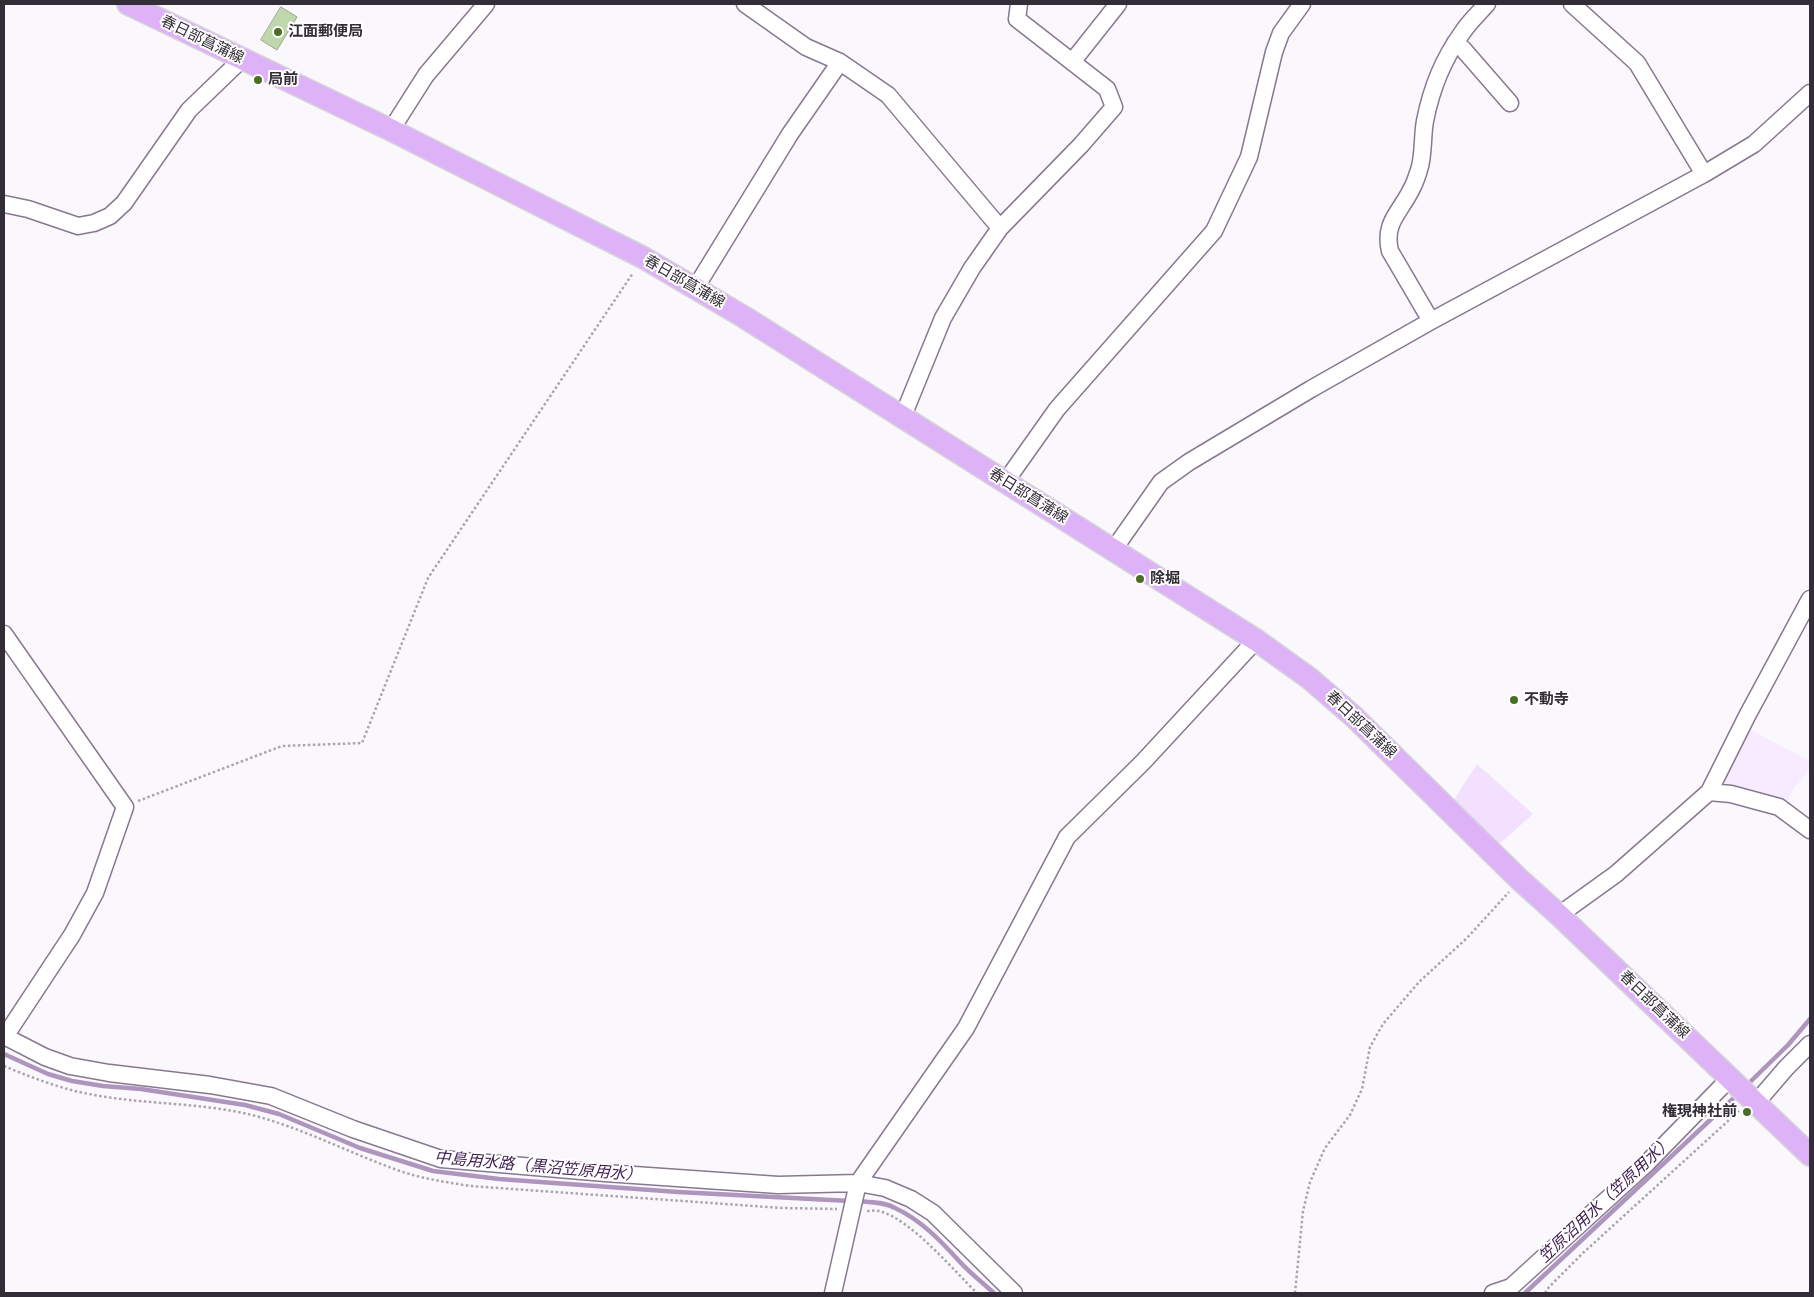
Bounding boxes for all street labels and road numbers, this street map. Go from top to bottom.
street label: 春日部菖蒲線 [158,12,246,68]
street label: 春日部菖蒲線 [641,252,727,312]
street label: 春日部菖蒲線 [985,465,1071,527]
street label: 春日部菖蒲線 [1322,688,1400,762]
street label: 春日部菖蒲線 [1615,967,1693,1043]

